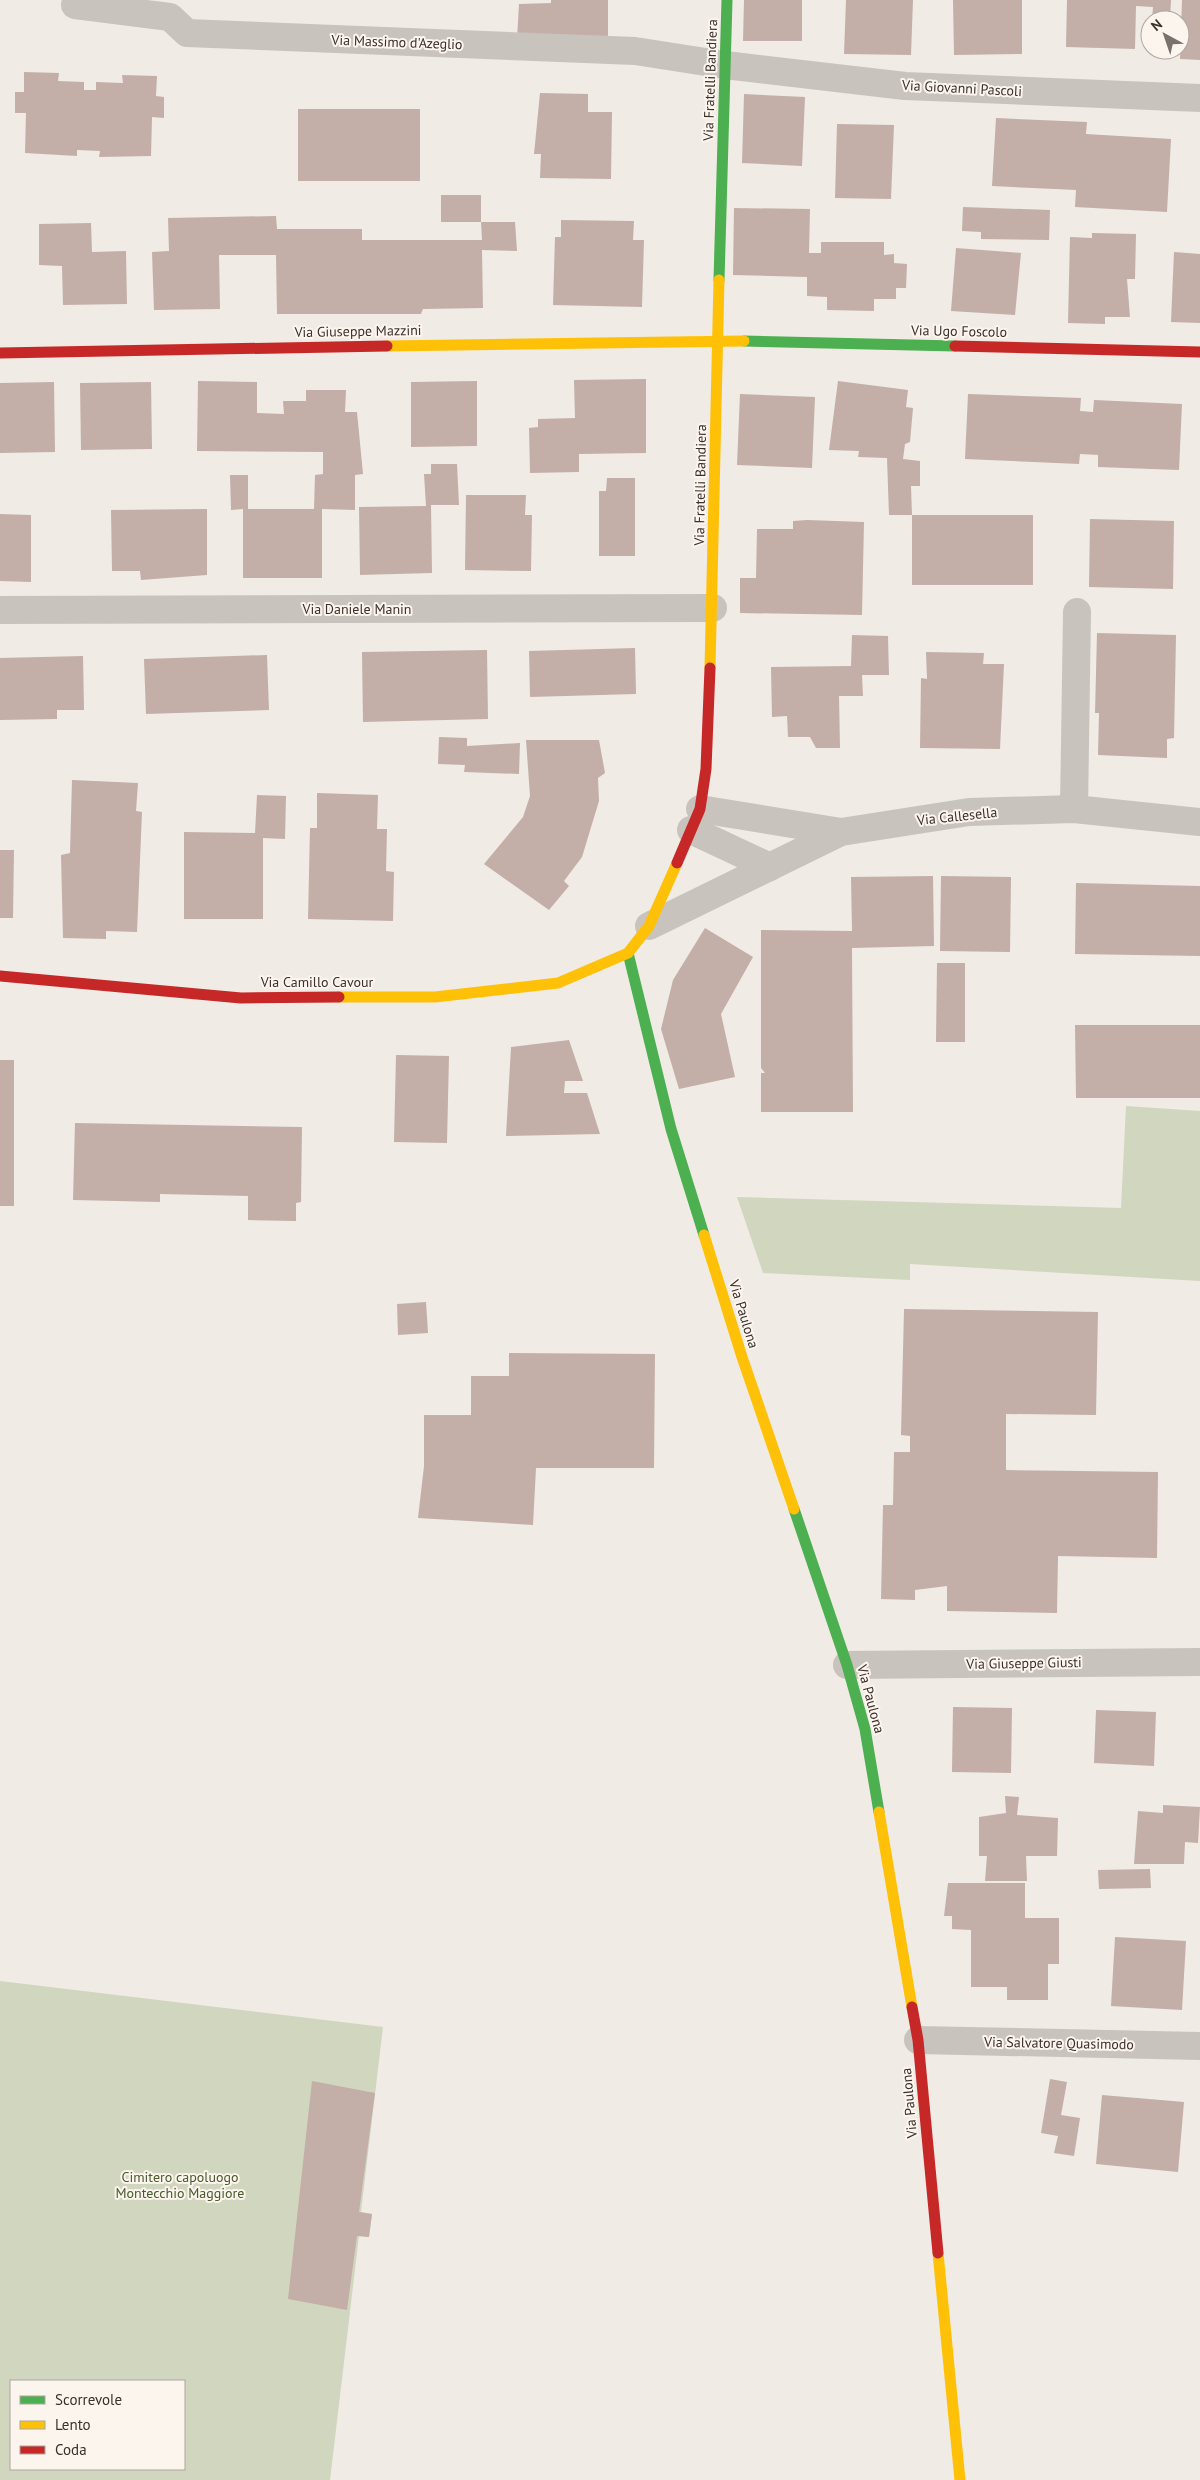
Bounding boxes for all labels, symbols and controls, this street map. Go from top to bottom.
north arrow [1140,10,1190,60]
text: N [1147,15,1166,35]
street label: Via Fratelli Bandiera [699,19,721,142]
street label: Via Massimo d'Azeglio [330,31,463,53]
street label: Via Giovanni Pascoli [901,76,1022,100]
street label: Via Giuseppe Mazzini [293,321,422,341]
street label: Via Ugo Foscolo [910,321,1007,341]
street label: Via Fratelli Bandiera [690,424,710,547]
street label: Via Daniele Manin [301,600,412,618]
street label: Via Callesella [915,803,998,829]
street label: Via Camillo Cavour [260,973,374,991]
street label: Via Paulona [725,1277,763,1350]
street label: Via Giuseppe Giusti [965,1653,1082,1673]
street label: Via Paulona [853,1662,889,1735]
street label: Via Salvatore Quasimodo [983,2033,1134,2053]
street label: Via Paulona [897,2067,921,2140]
park label: Cimitero capoluogo Montecchio Maggiore [116,2168,244,2202]
legend [10,2380,185,2470]
text: Scorrevole [55,2390,122,2409]
text: Lento [55,2415,91,2434]
text: Coda [55,2440,87,2459]

